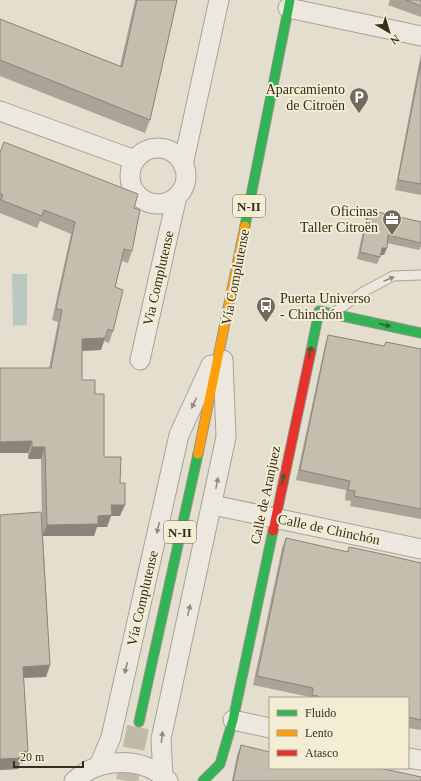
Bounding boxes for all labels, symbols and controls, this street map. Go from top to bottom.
north arrow [369,12,409,52]
text: N [388,33,402,47]
place label: Aparcamiento de Citroën [266,82,345,113]
parking icon: Aparcamiento de Citroën [348,86,370,114]
road number: N-II [233,195,265,217]
place label: Oficinas Taller Citroën [300,204,378,235]
office icon: Oficinas Taller Citroën [381,208,403,236]
street label: Vía Complutense [219,228,252,326]
street label: Via Complutense [140,229,177,327]
one-way arrow [383,276,395,282]
place label: Puerta Universo - Chinchón [280,291,371,322]
bus stop icon: Puerta Universo - Chinchón [255,295,277,323]
one-way arrow [378,323,391,329]
one-way arrow [308,346,314,359]
one-way arrow [191,397,197,409]
street label: Calle de Aranjuez [248,444,283,546]
one-way arrow [280,473,286,486]
one-way arrow [215,477,221,489]
street label: Calle de Chinchón [276,511,381,548]
one-way arrow [155,521,161,534]
road number: N-II [164,521,196,543]
street label: Vía Complutense [124,549,161,647]
one-way arrow [187,604,193,616]
one-way arrow [123,662,129,674]
legend [269,697,409,769]
text: Fluido [305,706,336,720]
text: Lento [305,726,333,740]
one-way arrow [159,731,165,743]
scale bar [14,743,83,769]
text: Atasco [305,746,338,760]
text: 20 m [20,750,45,764]

